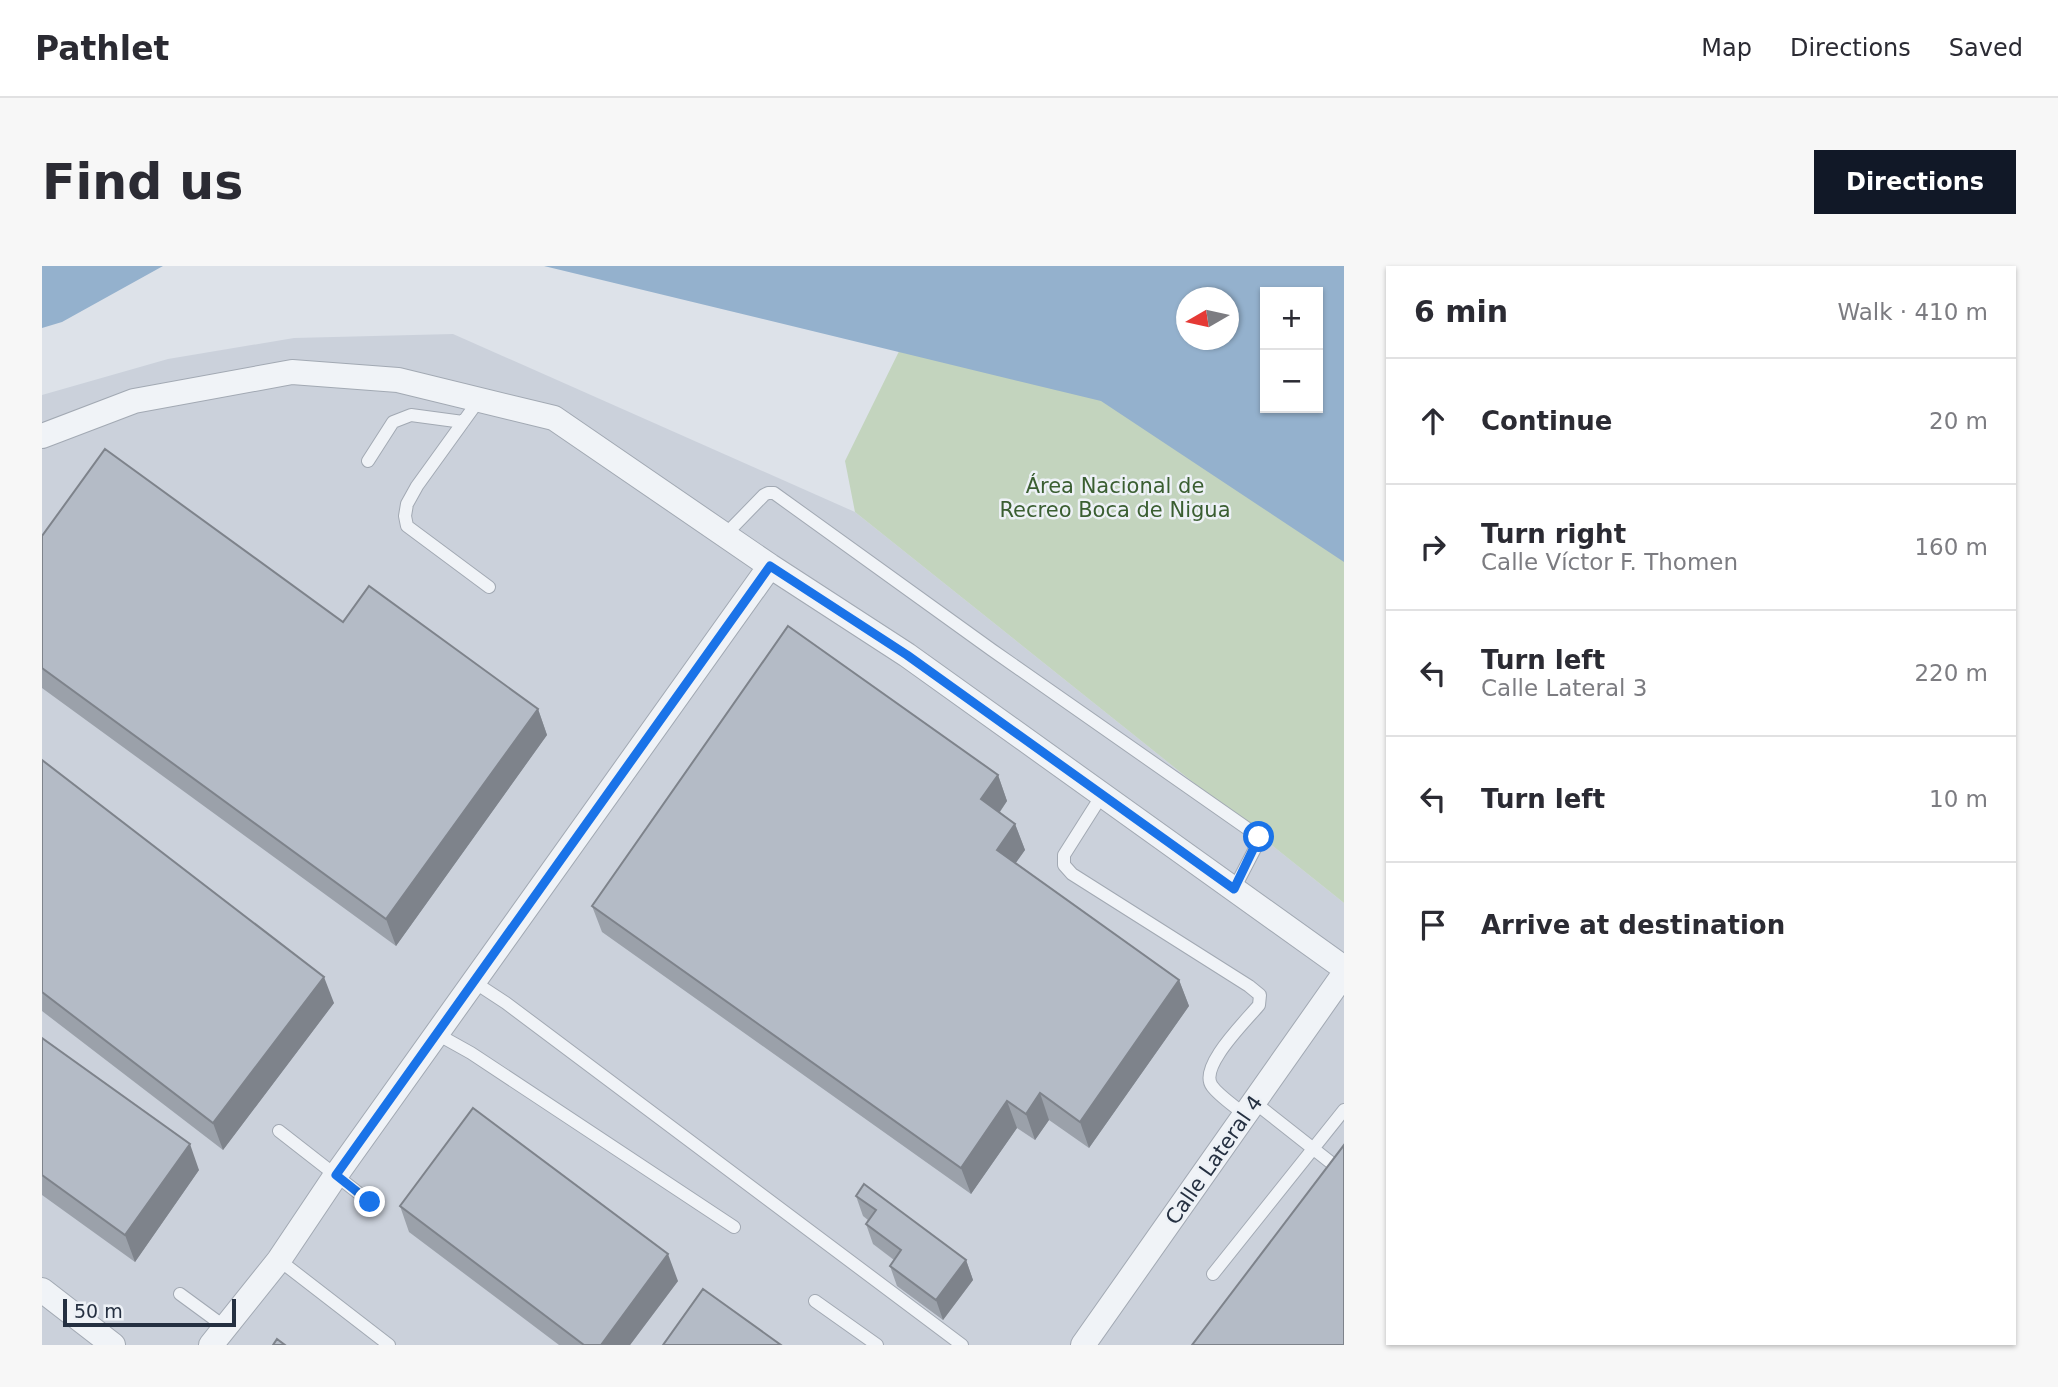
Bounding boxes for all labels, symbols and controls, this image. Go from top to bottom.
text: Pathlet [35,29,169,68]
text: Map [1701,34,1752,62]
text: Directions [1790,34,1911,62]
text: Saved [1949,34,2023,62]
button: Directions [1814,150,2016,214]
text: Find us [42,154,243,211]
north arrow [1176,287,1239,350]
map controls [1260,287,1323,413]
button: + [1260,287,1323,350]
text: 6 min [1414,294,1508,329]
text: Walk · 410 m [1837,299,1988,325]
button: − [1260,350,1323,413]
icon: ahead [1414,402,1452,440]
text: Continue [1481,406,1612,436]
text: 20 m [1929,408,1988,434]
park label: Área Nacional de Recreo Boca de Nigua [999,473,1231,522]
text: Turn right [1481,519,1626,549]
icon: right [1414,528,1452,566]
text: 160 m [1914,534,1988,560]
text: Calle Víctor F. Thomen [1481,549,1738,575]
text: Turn left [1481,645,1605,675]
icon: left [1414,654,1452,692]
text: 220 m [1914,660,1988,686]
text: Calle Lateral 3 [1481,675,1647,701]
icon: left [1414,780,1452,818]
text: Turn left [1481,784,1605,814]
text: 10 m [1929,786,1988,812]
route start [1243,821,1274,852]
icon: arrive [1414,906,1452,944]
text: Arrive at destination [1481,910,1785,940]
street label: Calle Lateral 4 [1161,1091,1267,1229]
route end [354,1186,385,1217]
scale bar [63,1296,236,1328]
text: 50 m [74,1300,123,1322]

